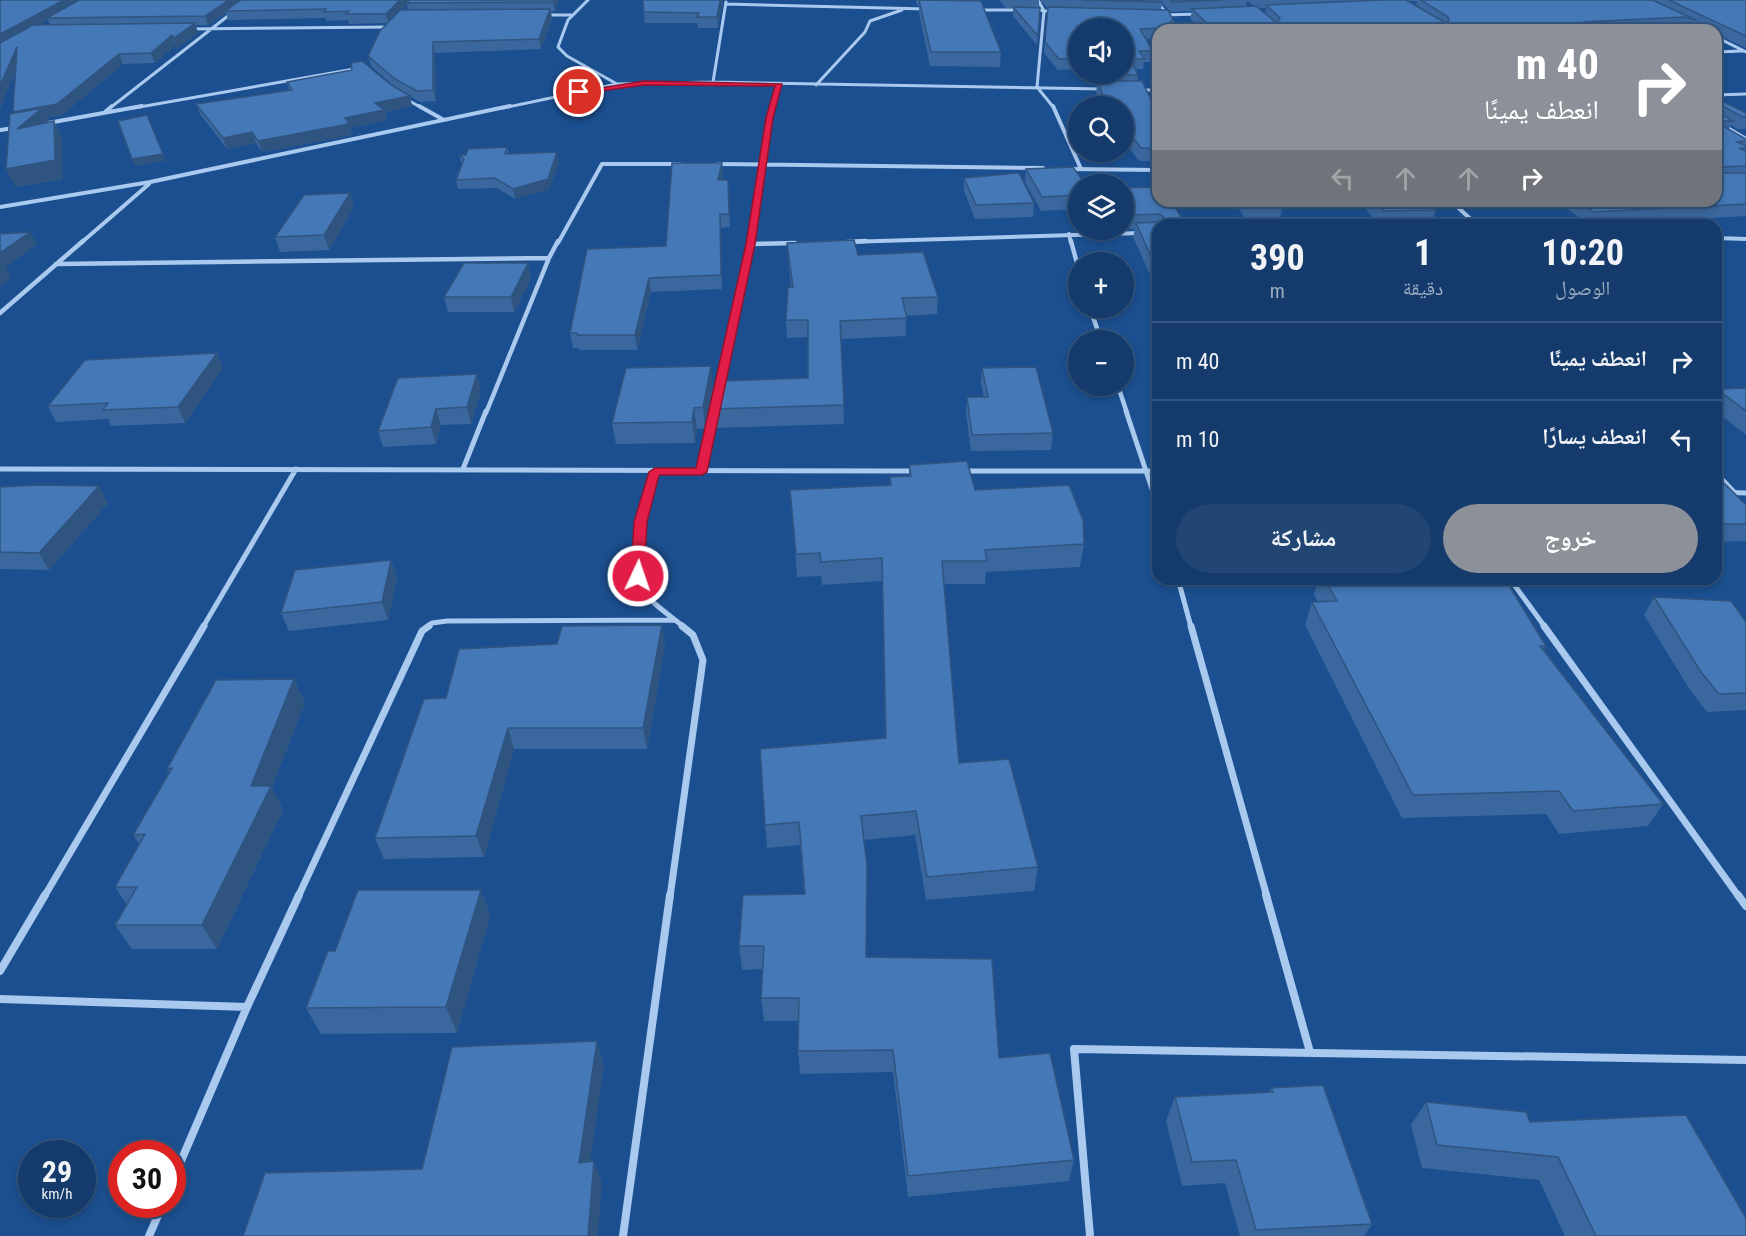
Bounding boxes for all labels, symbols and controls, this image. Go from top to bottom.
map controls [1068,18,1134,396]
button: sound [1068,18,1134,84]
text: 40 m [1516,40,1599,89]
icon: right [1620,48,1698,126]
pin [553,66,604,117]
icon: arrive [562,75,595,108]
text: انعطف يمينًا [1484,94,1599,126]
button: search [1068,96,1134,162]
icon: left [1326,162,1359,195]
icon: ahead [1389,162,1422,195]
icon: ahead [1452,162,1485,195]
icon: right [1515,162,1548,195]
button: layers [1068,174,1134,240]
text: 1 [1414,232,1432,274]
text: 10:20 [1541,232,1624,274]
text: 390 [1250,237,1305,279]
button: + [1068,252,1134,318]
text: دقيقة [1403,276,1443,300]
text: الوصول [1555,276,1610,300]
text: m [1270,279,1285,303]
button: − [1068,330,1134,396]
icon: right [1665,345,1698,378]
text: انعطف يمينًا [1549,346,1647,371]
text: 40 m [1176,349,1219,374]
icon: left [1665,423,1698,456]
text: انعطف يسارًا [1542,424,1647,449]
text: 10 m [1176,427,1219,452]
button: مشاركة [1176,504,1431,573]
button: خروج [1443,504,1698,573]
position arrow [606,544,670,608]
speed limit sign: 30 [108,1140,186,1218]
text: 29 [42,1154,72,1189]
text: km/h [42,1185,72,1203]

